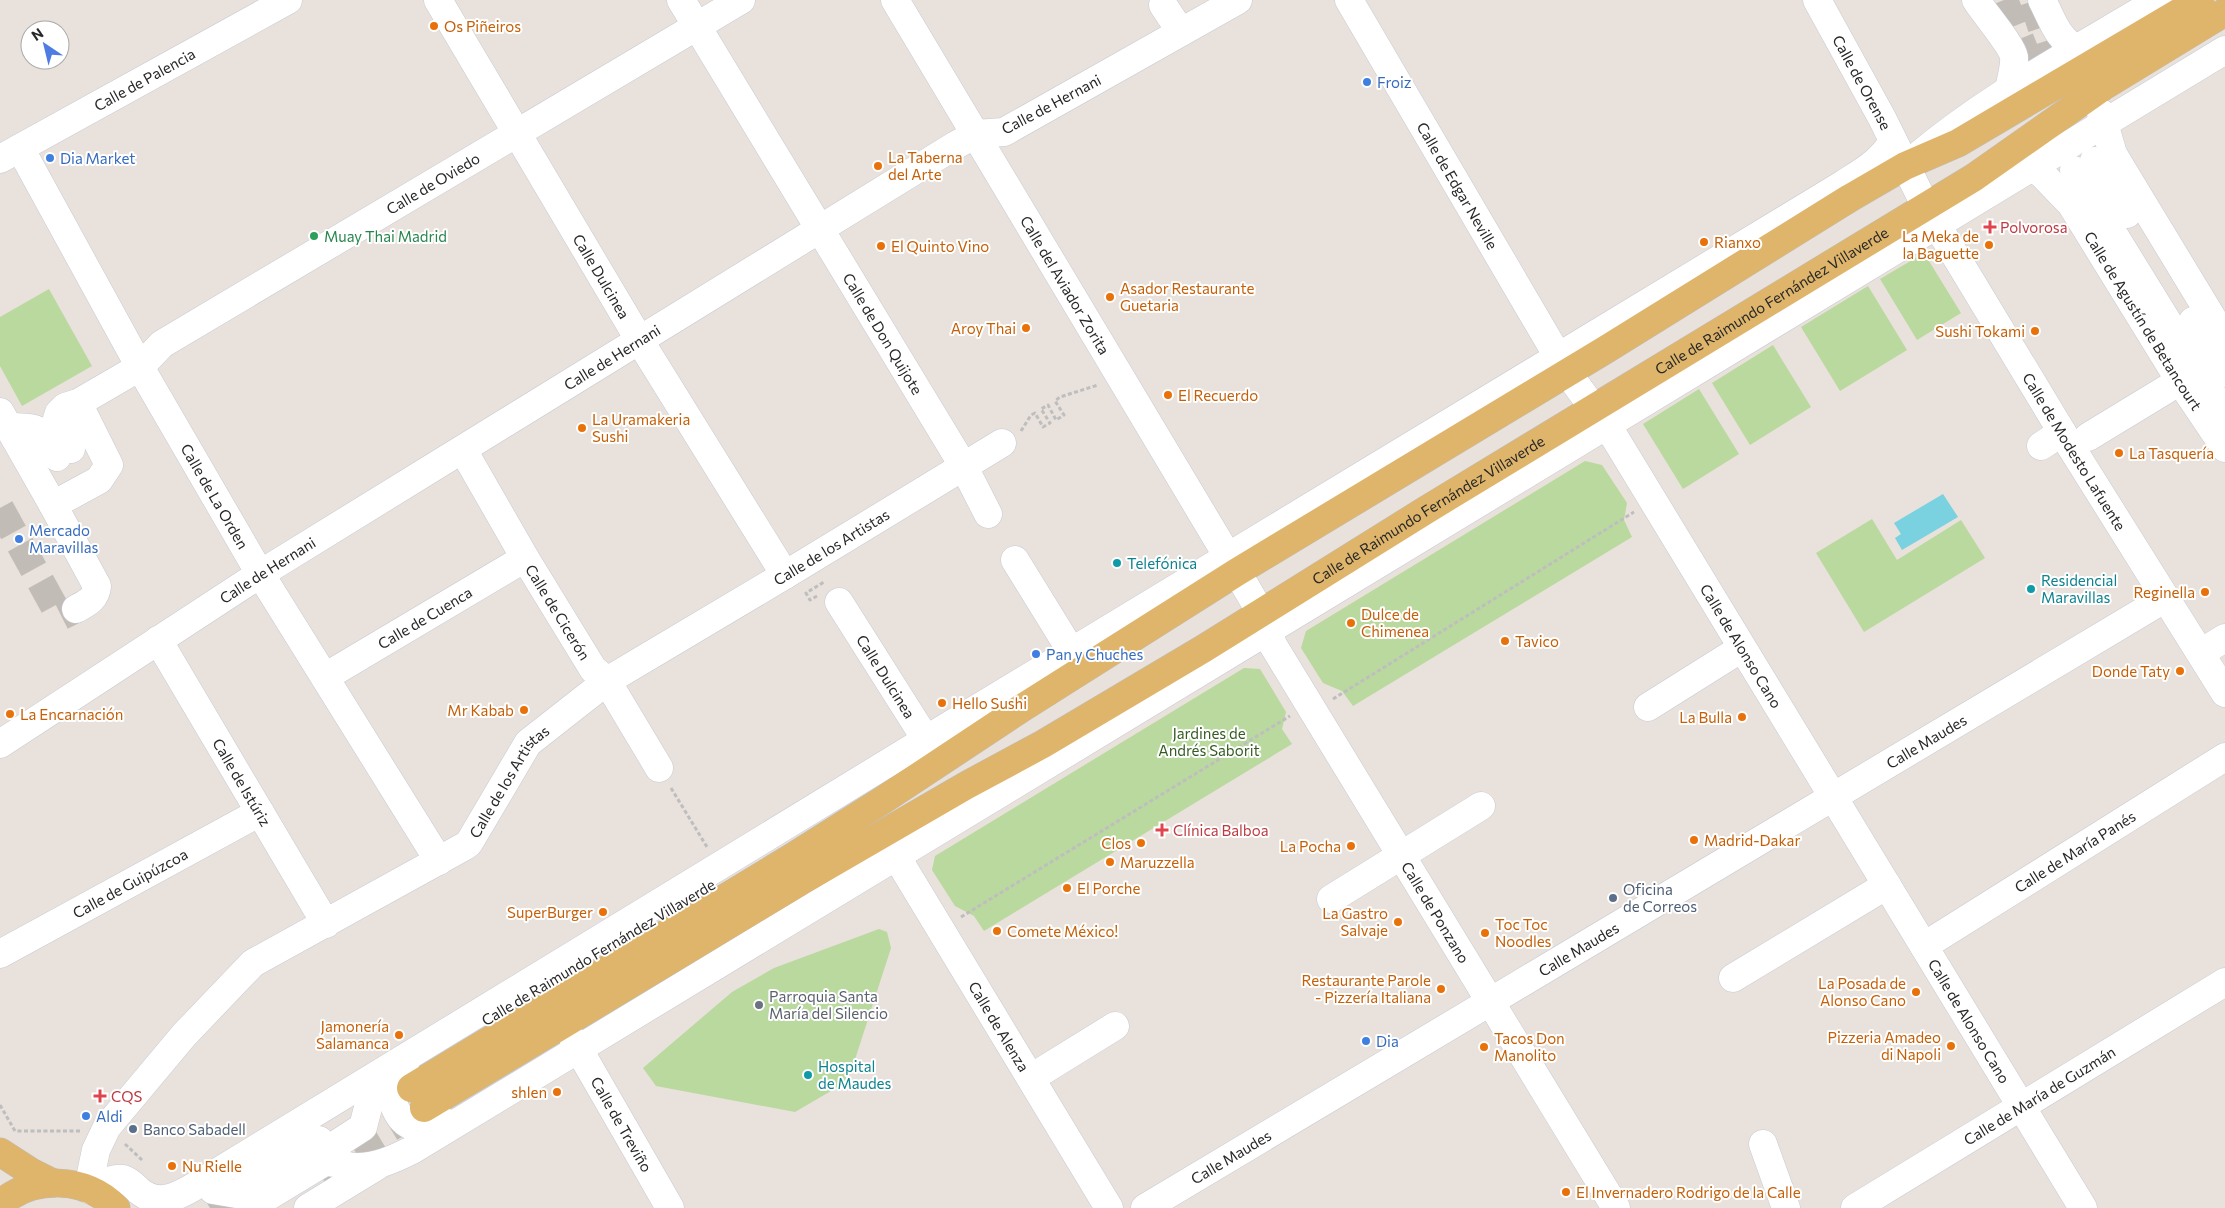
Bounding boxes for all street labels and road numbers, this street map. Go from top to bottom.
street label: Calle de Orense [1829,32,1895,133]
street label: Calle de Palencia [91,44,198,114]
street label: Calle de Hernani [998,70,1104,138]
street label: Calle de Edgar Neville [1413,119,1502,252]
street label: Calle de Oviedo [383,148,483,218]
street label: Calle del Aviador Zorita [1017,212,1114,358]
street label: Calle de Raimundo Fernández Villaverde [1651,223,1891,378]
street label: Calle de Agustín de Betancourt [2081,228,2206,414]
street label: Calle Dulcinea [570,230,634,322]
street label: Calle de Don Quijote [839,270,927,398]
street label: Calle de Hernani [560,321,663,394]
street label: Calle de Modesto Lafuente [2019,369,2130,534]
street label: Calle de Raimundo Fernández Villaverde [1308,431,1548,588]
street label: Calle de La Orden [177,440,252,552]
street label: Calle de los Artistas [770,505,893,589]
street label: Calle de Hernani [216,533,319,607]
street label: Calle de Cicerón [522,561,594,663]
street label: Calle de Alonso Cano [1697,580,1786,711]
street label: Calle de Cuenca [374,583,475,653]
street label: Calle Dulcinea [853,631,919,722]
street label: Calle Maudes [1883,710,1970,772]
street label: Calle de los Artistas [465,721,553,841]
street label: Calle de Istúriz [209,735,275,829]
street label: Calle de María Panés [2011,807,2139,896]
street label: Calle de Guipúzcoa [69,844,190,922]
street label: Calle de Ponzano [1398,858,1474,966]
street label: Calle de Raimundo Fernández Villaverde [478,875,718,1029]
street label: Calle Maudes [1535,918,1622,980]
street label: Calle de Alonso Cano [1925,956,2014,1086]
street label: Calle de Alenza [965,978,1033,1075]
street label: Calle de María de Guzmán [1960,1042,2118,1149]
street label: Calle de Treviño [587,1073,656,1175]
street label: Calle Maudes [1187,1126,1274,1188]

